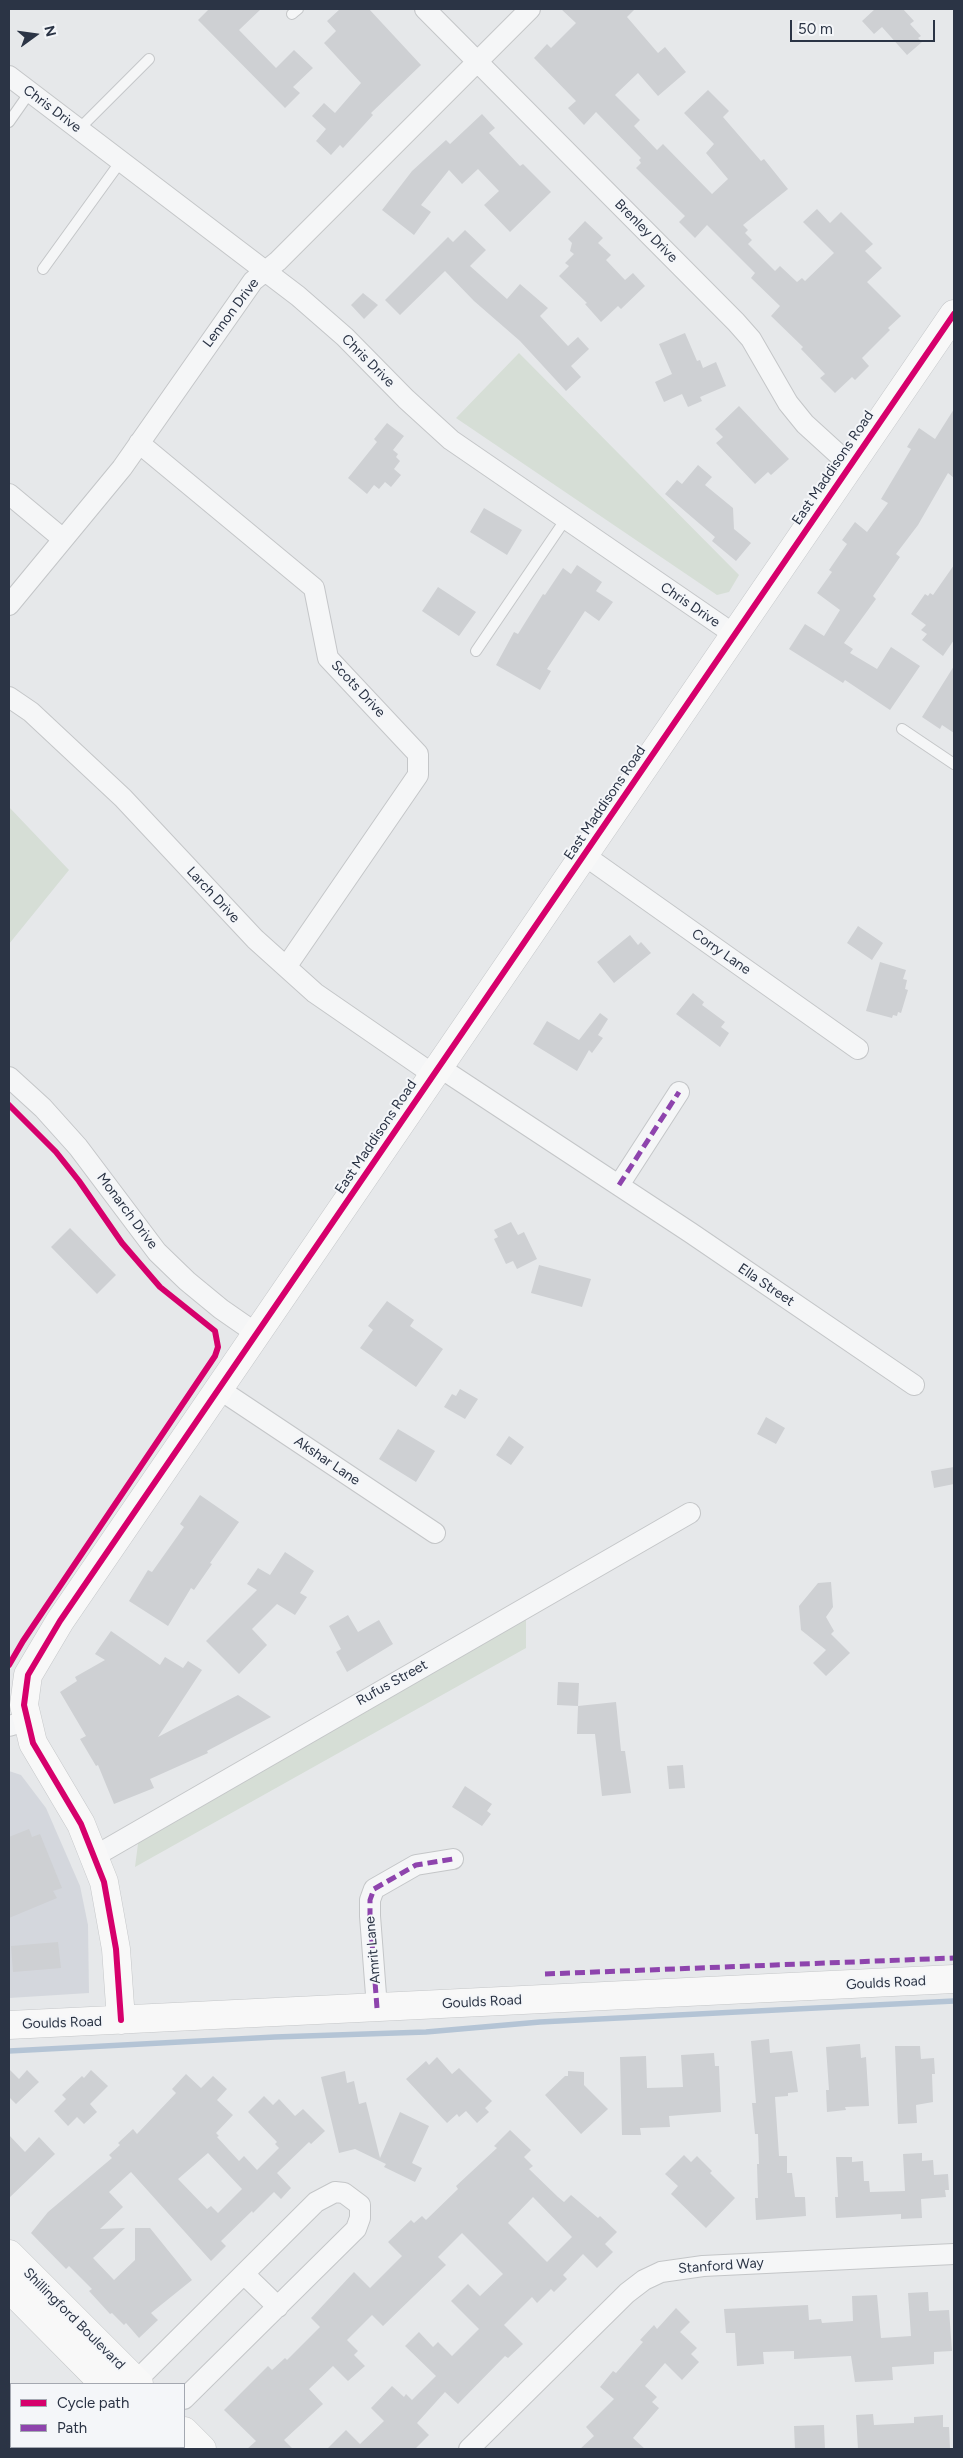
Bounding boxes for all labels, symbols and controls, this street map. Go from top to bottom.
north arrow [10,10,60,60]
scale bar [793,10,938,42]
text: 50 m [798,20,833,38]
text: N [40,24,60,39]
street label: Chris Drive [20,82,84,136]
street label: Brenley Drive [611,196,681,266]
street label: Lennon Drive [200,275,262,351]
street label: Chris Drive [338,331,398,391]
street label: East Maddisons Road [789,408,877,528]
street label: Chris Drive [657,579,723,631]
street label: Scots Drive [327,657,389,721]
street label: East Maddisons Road [561,743,649,863]
street label: Larch Drive [183,864,243,926]
street label: Corry Lane [688,926,754,978]
street label: East Maddisons Road [332,1077,420,1197]
street label: Monarch Drive [93,1170,161,1252]
street label: Ella Street [735,1260,797,1310]
street label: Akshar Lane [291,1433,363,1489]
street label: Rufus Street [353,1657,431,1709]
street label: Amrit Lane [362,1915,384,1985]
street label: Goulds Road [846,1973,926,1993]
street label: Goulds Road [442,1992,522,2012]
street label: Goulds Road [22,2013,102,2033]
street label: Stanford Way [678,2255,764,2277]
street label: Shillingford Boulevard [20,2265,128,2373]
legend [10,2383,185,2448]
text: Cycle path [57,2394,129,2412]
text: Path [57,2419,87,2437]

